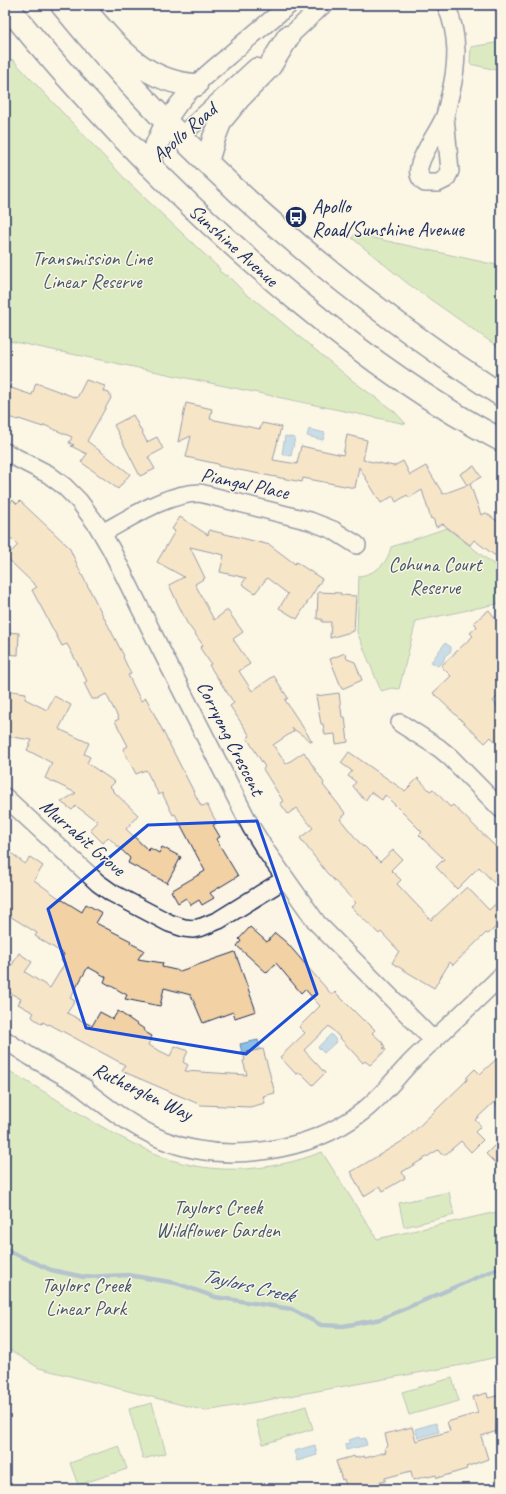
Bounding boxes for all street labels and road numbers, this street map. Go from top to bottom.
street label: Apollo Road [147,95,224,167]
street label: Sunshine Avenue [184,199,285,293]
street label: Piangal Place [199,462,292,505]
street label: Corryong Crescent [191,677,271,802]
street label: Murrabit Grove [35,793,132,882]
street label: Rutherglen Way [89,1057,198,1127]

